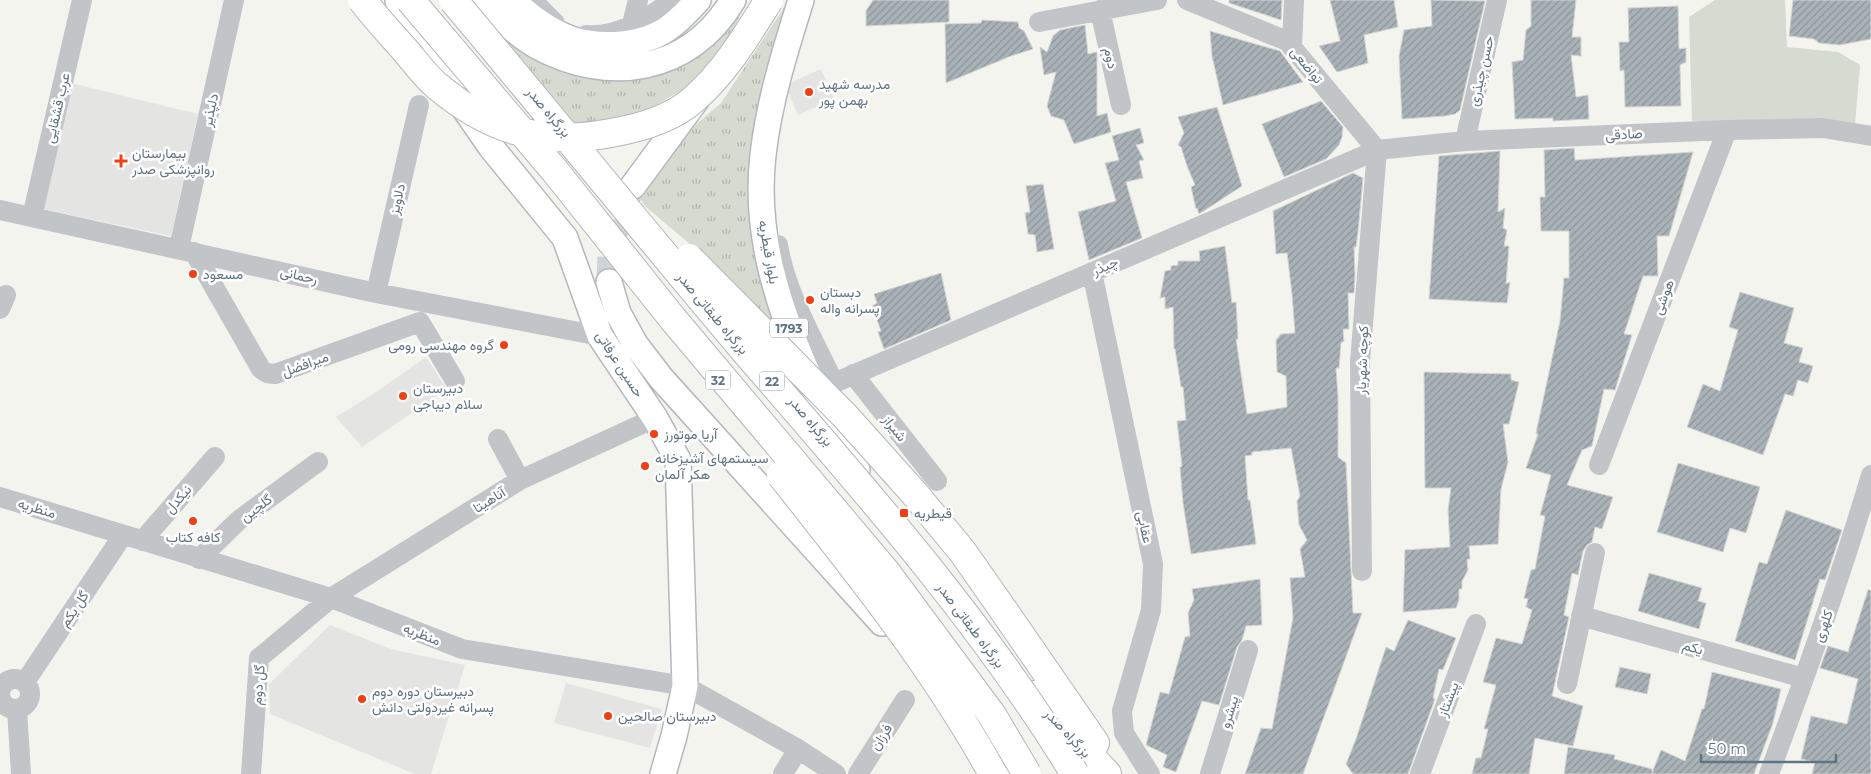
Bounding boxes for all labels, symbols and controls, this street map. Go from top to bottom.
street label: حسن چیذری [1464,34,1499,108]
street label: تواضعی [1287,43,1327,87]
street label: دوم [1100,46,1122,71]
street label: عرب قشقایی [40,71,74,145]
place label: مدرسه شهید بهمن پور [818,75,890,110]
street label: بزرگراه صدر [522,82,575,141]
marker: مدرسه شهید بهمن پور [803,86,815,98]
street label: دلپذیر [198,91,223,129]
street label: صادقی [1605,124,1644,144]
place label: بیمارستان روانپزشکی صدر [131,144,215,179]
marker: بیمارستان روانپزشکی صدر [114,154,128,168]
street label: دلاویز [385,182,409,217]
street label: بلوار قیطریه [755,219,783,285]
street label: چیذر [1088,252,1121,281]
street label: رحمانی [279,262,320,288]
place label: مسعود [203,265,243,283]
street label: بزرگراه طبقاتی صدر [673,267,753,358]
marker: مسعود [187,268,199,280]
street label: هوشی [1648,277,1678,317]
place label: دبستان پسرانه واله [820,283,880,318]
marker: دبستان پسرانه واله [804,294,816,306]
road number: 1793 [770,318,808,338]
street label: کوچه شهریار [1352,325,1373,396]
street label: حسین عرفاتی [592,327,648,401]
place label: گروه مهندسی رومی [388,336,494,354]
marker: گروه مهندسی رومی [498,339,510,351]
street label: میرافضل [279,347,331,381]
road number: 32 [706,370,730,390]
road number: 22 [760,372,784,391]
place label: دبیرستان سلام دیباجی [413,379,483,413]
marker: دبیرستان سلام دیباجی [397,390,409,402]
street label: بزرگراه صدر [784,391,837,450]
street label: شیراز [878,410,911,445]
place label: آریا موتورز [663,425,719,443]
marker: آریا موتورز [648,428,660,440]
place label: سیستمهای آشپزخانه هکر آلمان [655,449,769,483]
marker: سیستمهای آشپزخانه هکر آلمان [639,460,651,472]
street label: نیکدل [161,481,196,518]
street label: آناهیتا [470,482,510,517]
street label: گلچین [236,490,276,527]
street label: منظریه [16,494,58,522]
place label: قیطریه [914,504,952,522]
marker: قیطریه [898,507,910,519]
street label: عقابی [1133,509,1157,545]
marker: کافه کتاب [187,515,199,527]
place label: کافه کتاب [166,528,220,546]
street label: بزرگراه طبقاتی صدر [932,578,1009,671]
street label: گل یکم [55,588,93,630]
street label: کلهری [1809,608,1837,644]
street label: منظریه [401,619,443,649]
street label: یکم [1681,636,1705,658]
street label: گل دوم [247,664,269,706]
street label: پیشتاز [1433,679,1464,720]
place label: دبیرستان دوره دوم پسرانه غیردولتی دانش [372,682,494,717]
marker: دبیرستان دوره دوم پسرانه غیردولتی دانش [356,693,368,705]
street label: پیشرو [1216,693,1243,731]
street label: بزرگراه صدر [1040,704,1095,761]
place label: دبیرستان صالحین [618,707,717,725]
marker: دبیرستان صالحین [602,710,614,722]
street label: فرزان [866,720,896,754]
scale bar [1701,732,1836,764]
text: 50 m [1708,739,1746,758]

